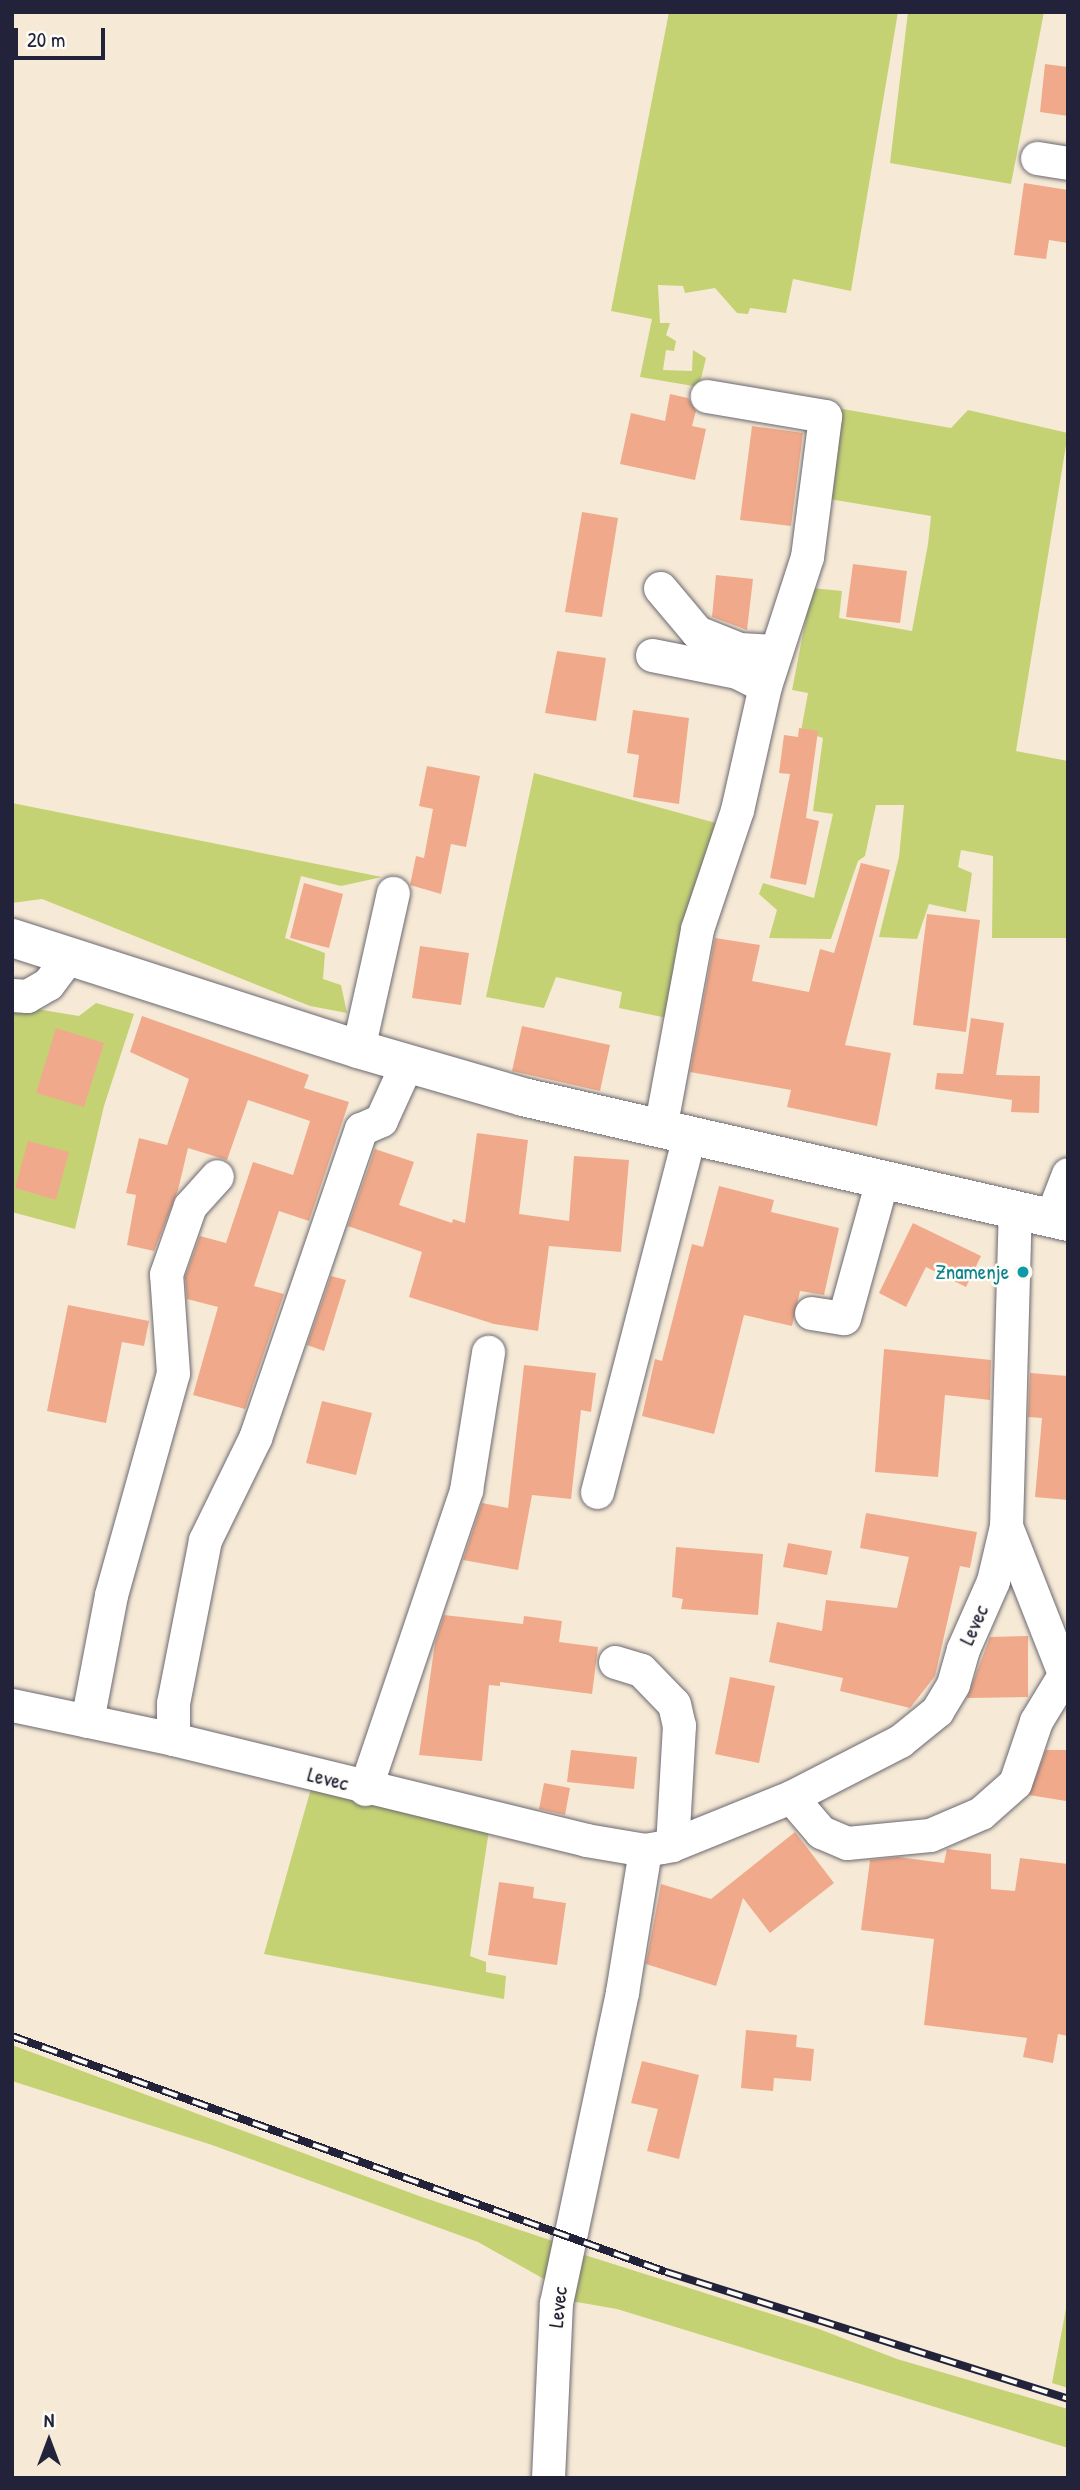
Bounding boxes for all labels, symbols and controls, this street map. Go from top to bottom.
scale bar [18,14,108,58]
text: 20 m [27,25,65,54]
place label: Znamenje [935,1259,1009,1285]
marker: Znamenje [1015,1264,1031,1280]
street label: Levec [954,1601,994,1649]
street label: Levec [305,1762,351,1796]
street label: Levec [543,2285,573,2329]
north arrow [14,2406,84,2476]
text: N [44,2407,54,2433]

